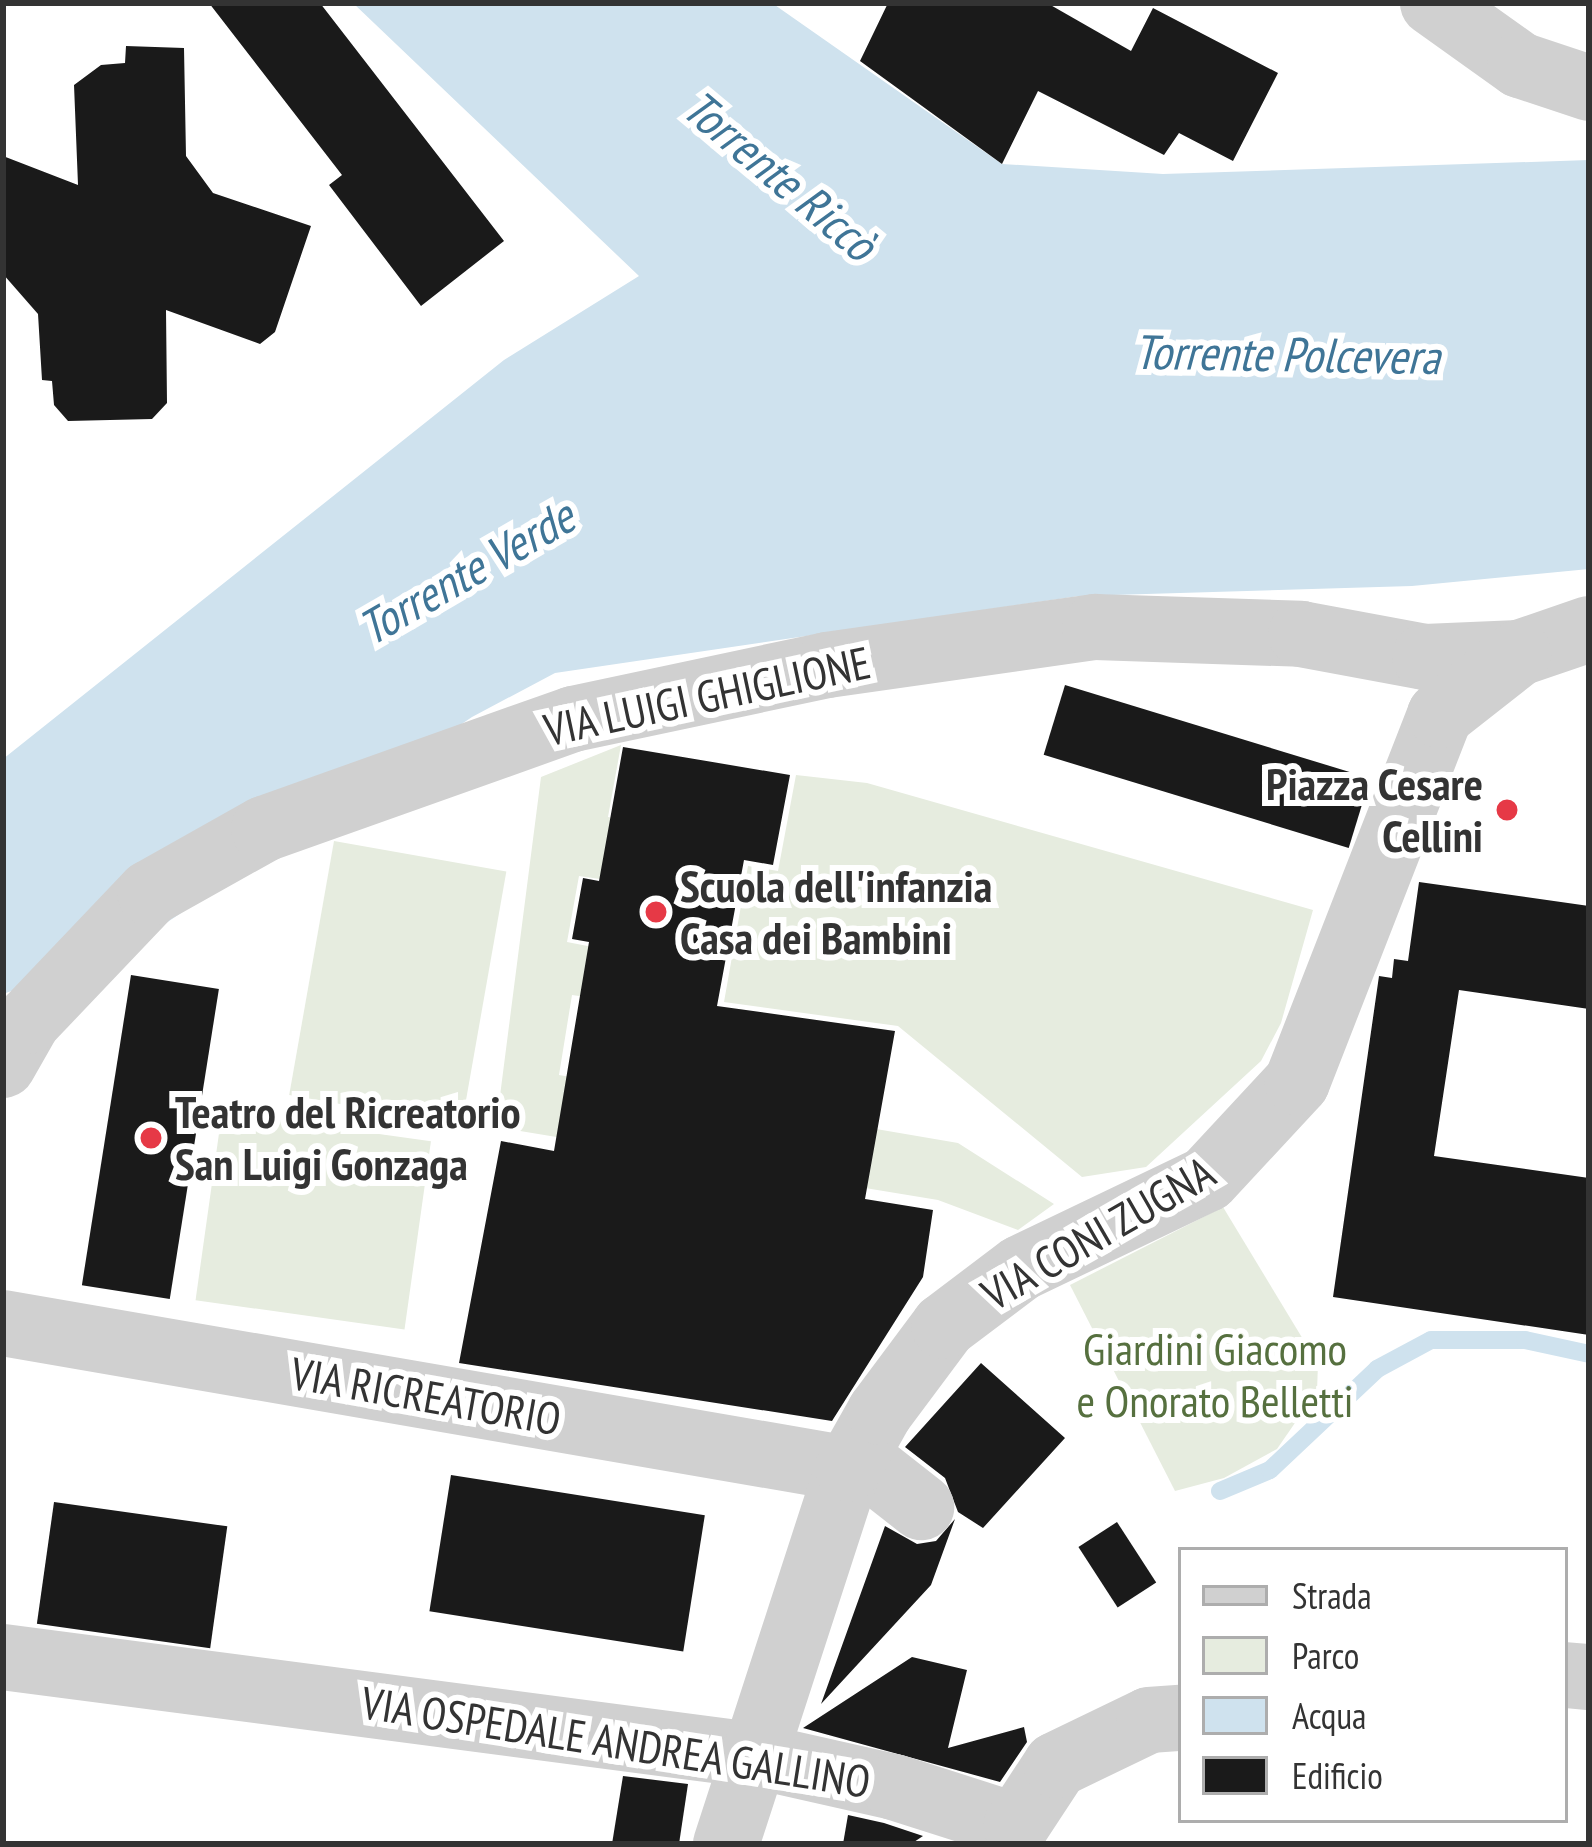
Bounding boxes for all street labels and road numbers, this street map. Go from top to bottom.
street label: VIA LUIGI GHIGLIONE [538,635,876,757]
street label: VIA CONI ZUGNA [971,1144,1225,1322]
street label: VIA RICREATORIO [286,1346,566,1446]
street label: VIA OSPEDALE ANDREA GALLINO [356,1675,876,1809]

